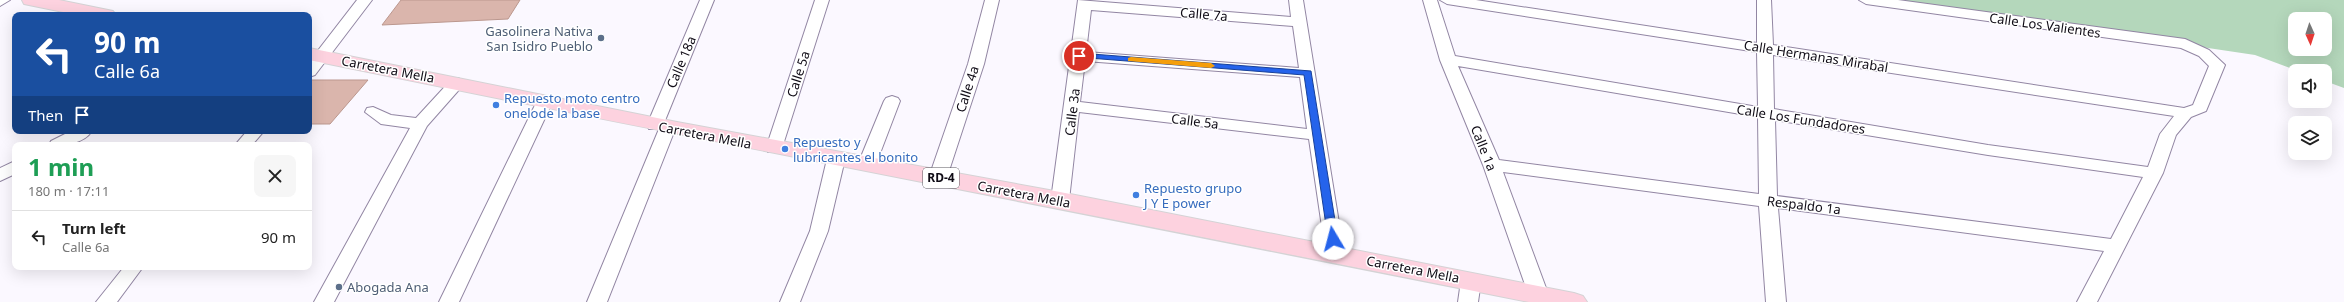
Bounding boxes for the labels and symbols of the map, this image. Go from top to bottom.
street label: Calle 7a [1179,3,1229,25]
street label: Calle Los Valientes [1988,8,2102,42]
north arrow [2288,12,2332,56]
place label: Gasolinera Nativa San Isidro Pueblo [485,22,593,55]
marker: Gasolinera Nativa San Isidro Pueblo [596,33,606,43]
street label: Calle 18a [662,33,700,91]
street label: Calle Hermanas Mirabal [1743,36,1889,76]
pin [1062,39,1096,73]
street label: Calle 5a [782,49,814,99]
street label: Carretera Mella [340,51,436,87]
street label: Calle 4a [951,64,983,114]
street label: Calle 3a [1060,87,1084,137]
place label: Repuesto moto centro onelode la base [504,89,640,122]
marker: Repuesto moto centro onelode la base [491,100,501,110]
street label: Calle Los Fundadores [1735,100,1867,138]
street label: Calle 5a [1170,109,1220,133]
street label: Carretera Mella [657,117,753,153]
street label: Calle 1a [1467,123,1501,173]
place label: Repuesto y lubricantes el bonito [793,133,918,166]
marker: Repuesto y lubricantes el bonito [780,144,790,154]
road number: RD-4 [923,168,959,188]
street label: Carretera Mella [976,176,1072,212]
place label: Repuesto grupo J Y E power [1142,179,1242,212]
marker: Repuesto grupo J Y E power [1131,190,1141,200]
street label: Respaldo 1a [1766,192,1842,218]
position arrow [1312,218,1354,260]
street label: Carretera Mella [1365,251,1461,287]
place label: Abogada Ana [347,278,429,296]
marker: Abogada Ana [334,282,344,292]

